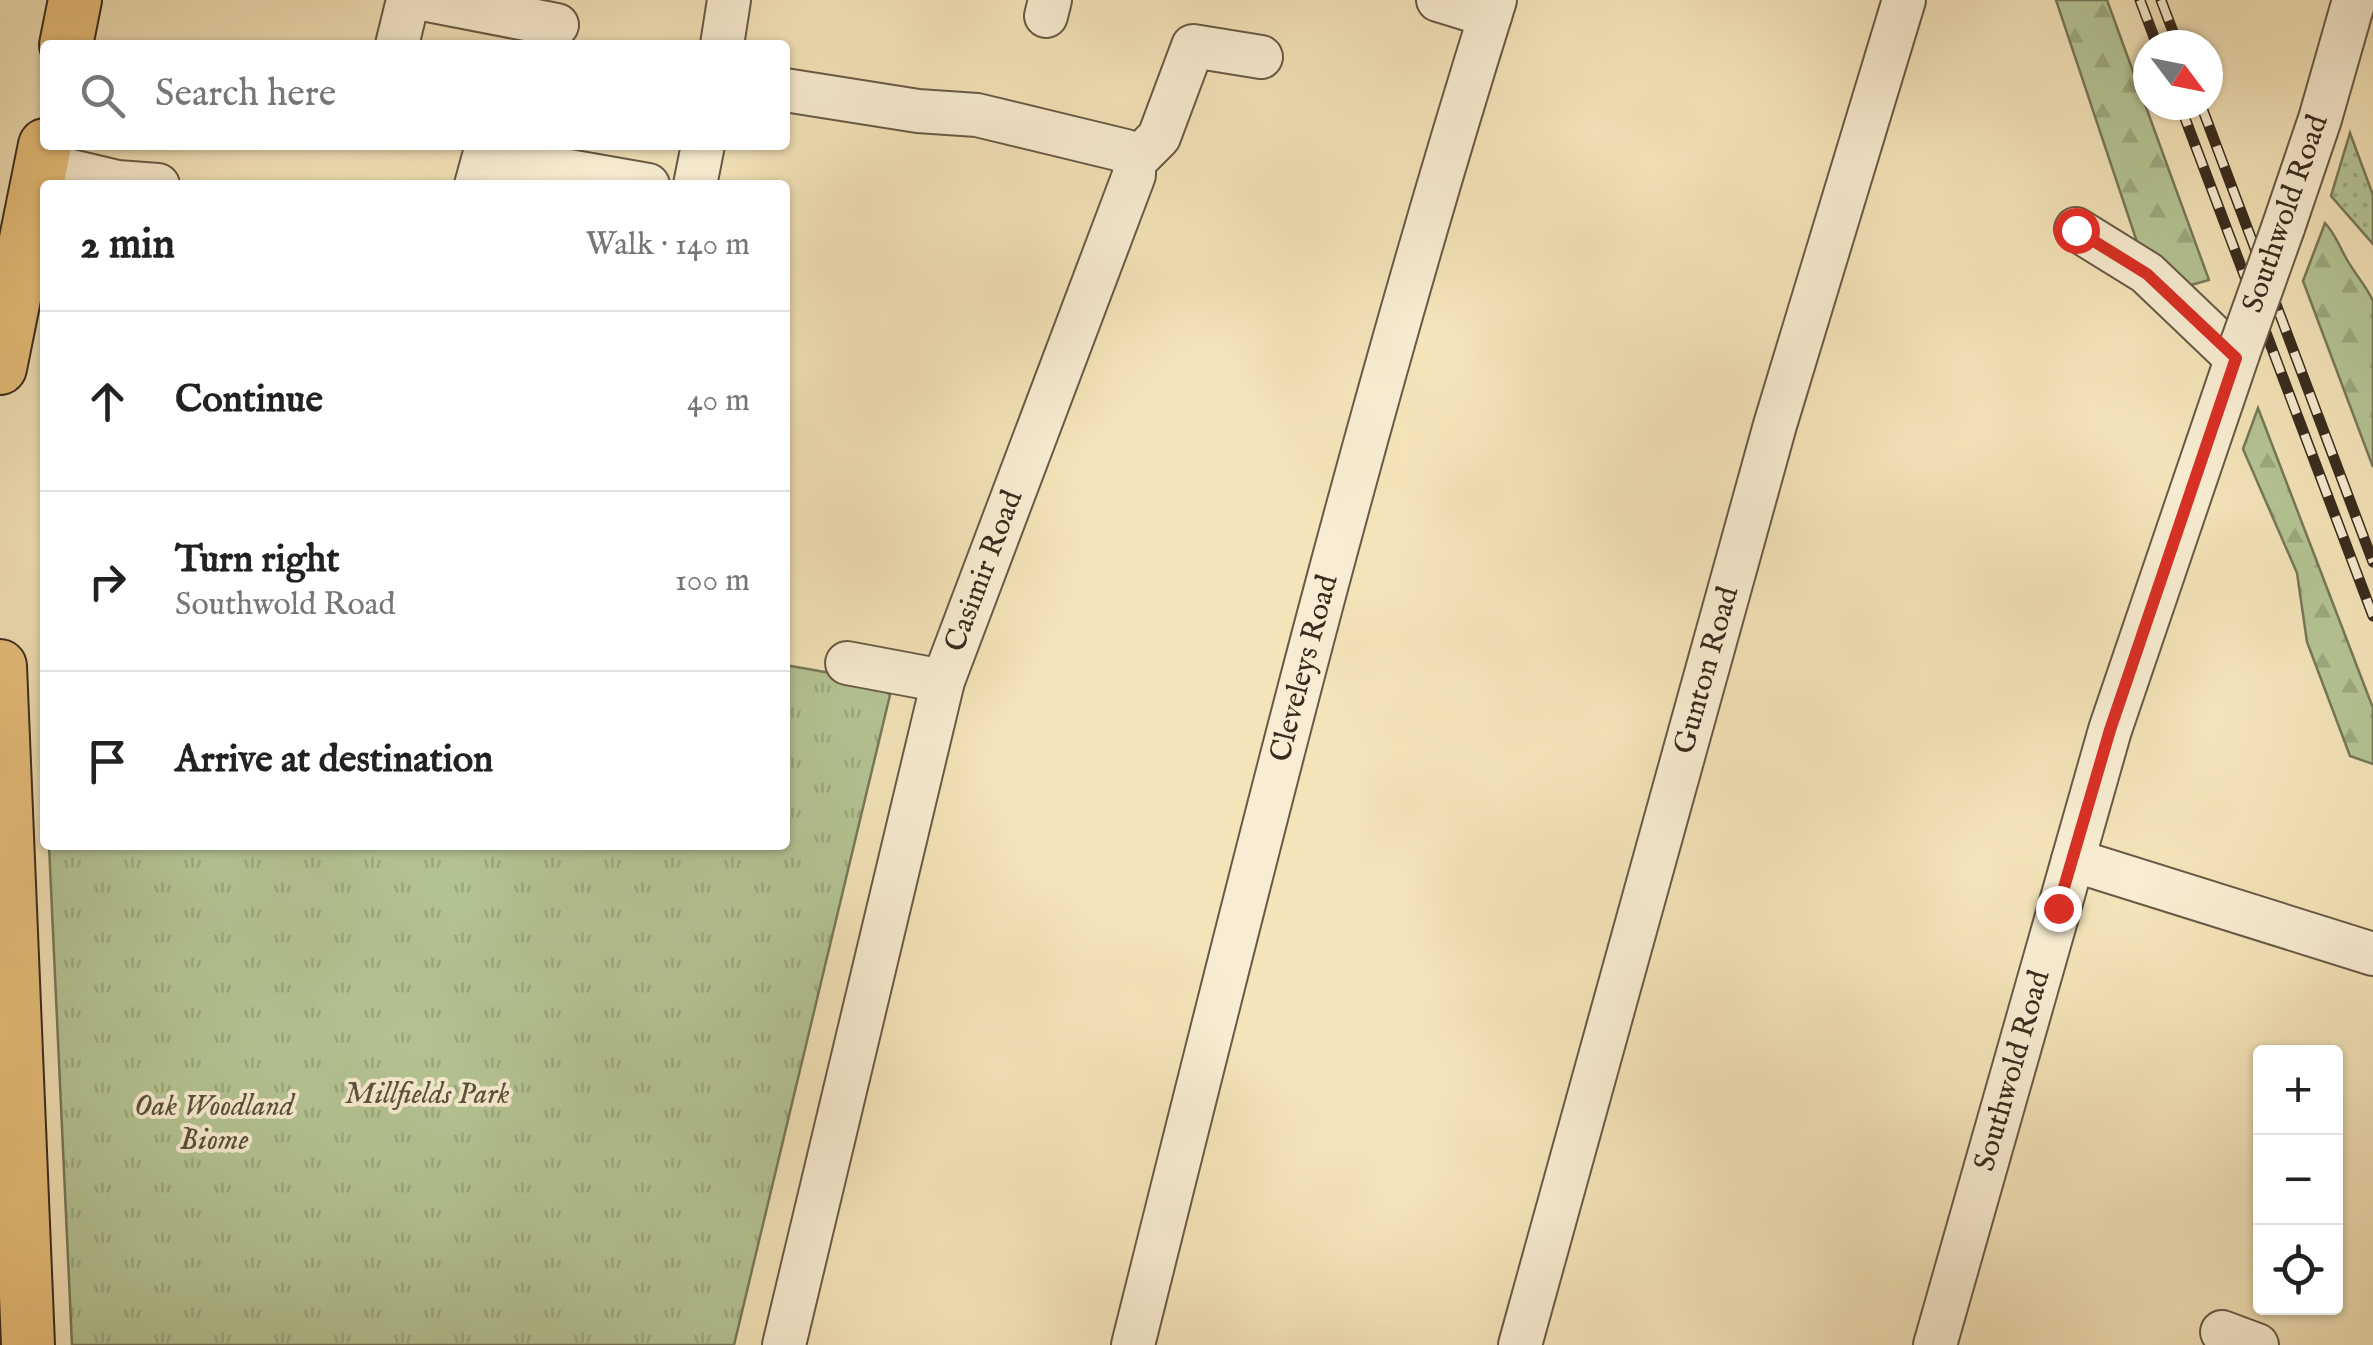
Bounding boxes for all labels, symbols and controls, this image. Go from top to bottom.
north arrow [2133,30,2223,120]
search box [40,40,790,150]
icon: search [75,68,130,123]
text: Search here [155,71,336,119]
street label: Southwold Road [2234,109,2338,318]
route start [2054,208,2100,254]
text: 2 min [80,219,175,272]
text: Walk · 140 m [586,225,750,266]
icon: ahead [80,374,135,429]
text: Continue [175,377,323,425]
text: 40 m [687,381,750,422]
street label: Casimir Road [937,484,1032,657]
text: Turn right [175,537,339,585]
icon: right [80,554,135,609]
text: 100 m [675,561,750,602]
street label: Cleveleys Road [1262,570,1348,766]
street label: Gunton Road [1666,582,1749,758]
text: Southwold Road [175,585,396,626]
icon: arrive [80,734,135,789]
text: Arrive at destination [175,737,493,785]
route end [2036,886,2082,932]
street label: Southwold Road [1966,965,2060,1176]
map controls [2253,1045,2343,1315]
button: + [2253,1045,2343,1135]
park label: Millfields Park [345,1076,509,1114]
park label: Oak Woodland Biome [134,1088,296,1160]
button: − [2253,1135,2343,1225]
button: locate [2253,1225,2343,1315]

